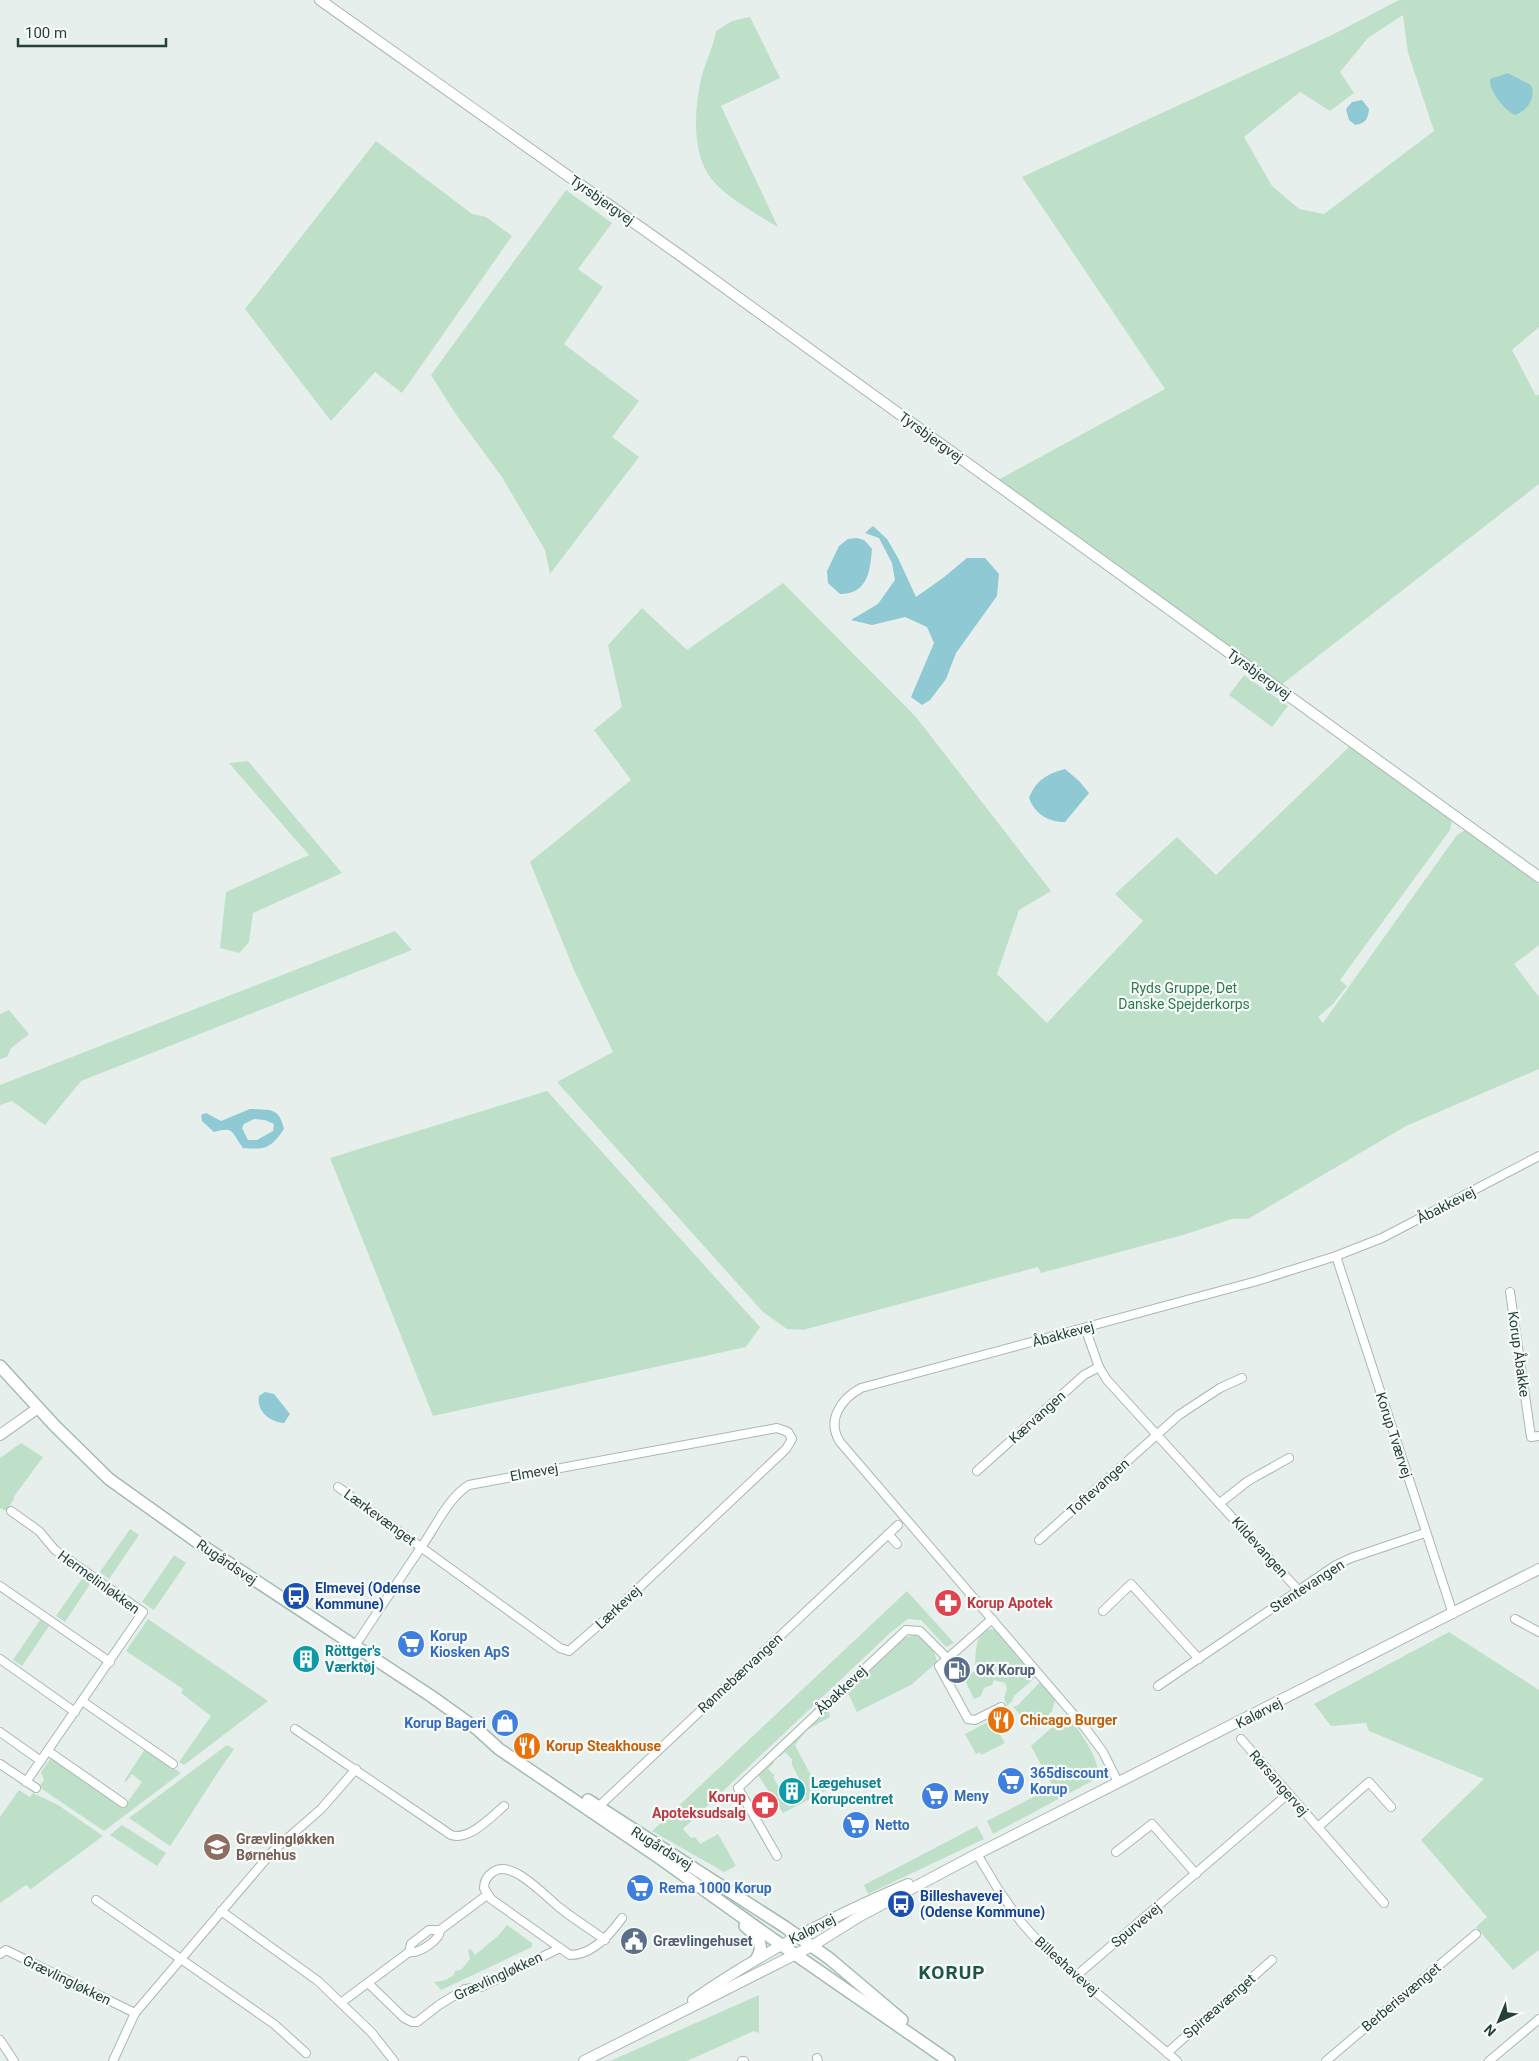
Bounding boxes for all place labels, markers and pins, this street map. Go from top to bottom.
place label: Elmevej (Odense Kommune) [315,1580,421,1613]
bus stop icon: Elmevej (Odense Kommune) [281,1581,311,1611]
pharmacy icon: Korup Apotek [933,1588,963,1618]
place label: Korup Apotek [967,1595,1053,1611]
place label: Korup Kiosken ApS [430,1628,510,1660]
supermarket icon: Korup Kiosken ApS [396,1629,426,1659]
place label: Röttger's Værktøj [325,1643,381,1675]
building icon: Röttger's Værktøj [291,1644,321,1674]
fuel station icon: OK Korup [942,1655,972,1685]
place label: OK Korup [976,1662,1036,1678]
restaurant icon: Chicago Burger [986,1705,1016,1735]
shop icon: Korup Bageri [490,1708,520,1738]
place label: Chicago Burger [1020,1712,1117,1728]
place label: Korup Bageri [404,1715,486,1731]
restaurant icon: Korup Steakhouse [512,1731,542,1761]
place label: Korup Steakhouse [546,1738,662,1754]
place label: 365discount Korup [1030,1765,1109,1797]
supermarket icon: 365discount Korup [996,1766,1026,1796]
place label: Lægehuset Korupcentret [811,1775,893,1807]
building icon: Lægehuset Korupcentret [777,1776,807,1806]
supermarket icon: Meny [920,1781,950,1811]
place label: Meny [954,1788,990,1804]
place label: Korup Apoteksudsalg [652,1789,746,1821]
pharmacy icon: Korup Apoteksudsalg [750,1790,780,1820]
supermarket icon: Netto [841,1810,871,1840]
place label: Netto [875,1817,910,1833]
place label: Grævlingløkken Børnehus [236,1831,335,1863]
school or university icon: Grævlingløkken Børnehus [202,1832,232,1862]
supermarket icon: Rema 1000 Korup [625,1873,655,1903]
place label: Rema 1000 Korup [659,1880,772,1896]
place label: Billeshavevej (Odense Kommune) [920,1888,1045,1921]
bus stop icon: Billeshavevej (Odense Kommune) [886,1889,916,1919]
public building icon: Grævlingehuset [619,1926,649,1956]
place label: Grævlingehuset [653,1933,753,1949]

